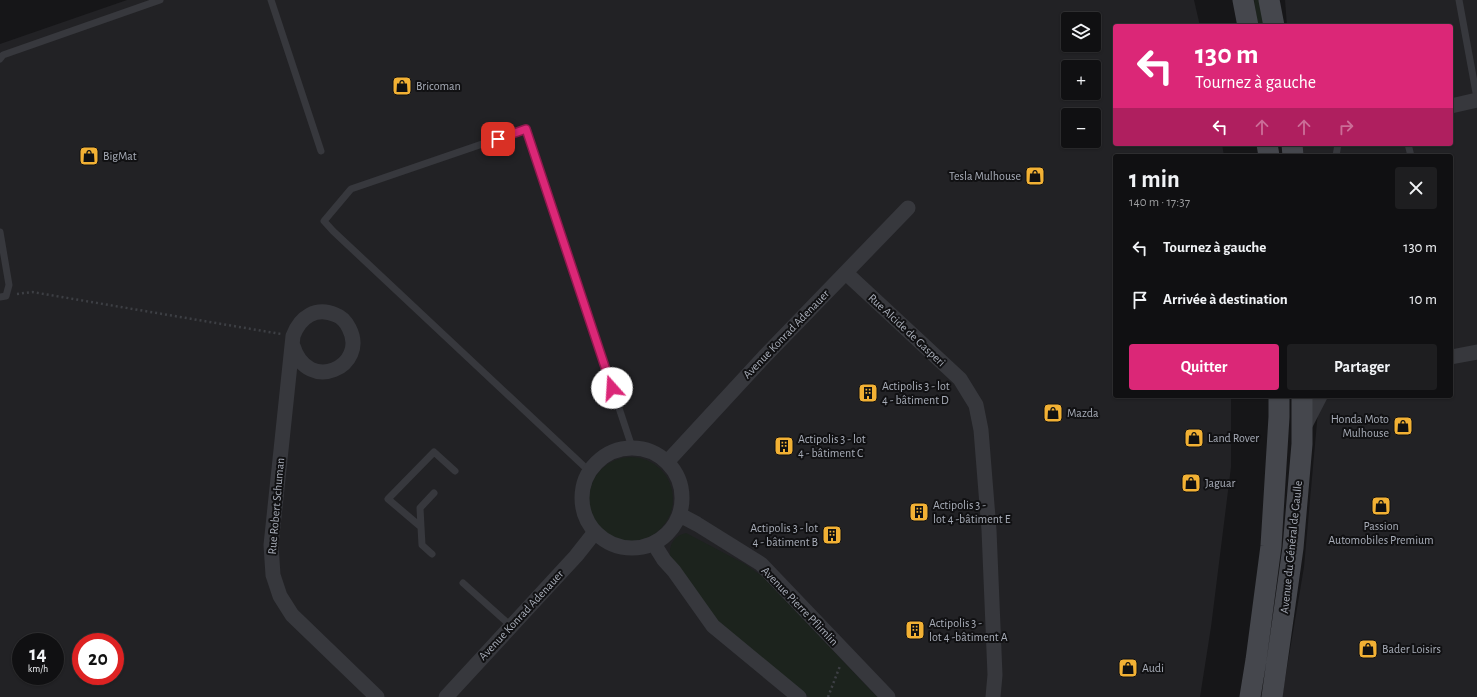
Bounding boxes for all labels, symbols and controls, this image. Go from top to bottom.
map controls [1061,12,1101,148]
button: layers [1061,12,1101,52]
icon: left [1129,40,1181,92]
text: 130 m [1195,41,1259,69]
button: + [1061,60,1101,100]
text: Tournez à gauche [1195,74,1316,92]
shop icon: Bricoman [391,75,413,97]
place label: Bricoman [416,80,461,92]
button: − [1061,108,1101,148]
icon: left [1209,116,1231,138]
icon: ahead [1251,116,1273,138]
icon: ahead [1293,116,1315,138]
icon: right [1335,116,1357,138]
pin [481,122,515,156]
icon: arrive [487,128,509,150]
shop icon: BigMat [78,145,100,167]
place label: BigMat [103,150,137,162]
shop icon: Tesla Mulhouse [1024,165,1046,187]
button: close [1395,167,1437,209]
text: 1 min [1129,168,1180,192]
place label: Tesla Mulhouse [949,170,1021,182]
text: 140 m · 17:37 [1129,196,1190,209]
icon: left [1129,237,1151,259]
text: Tournez à gauche [1163,240,1266,255]
text: 130 m [1403,240,1437,255]
street label: Avenue Konrad Adenauer [741,287,831,381]
icon: arrive [1129,289,1151,311]
street label: Rue Alcide de Gasperi [866,291,948,369]
text: Arrivée à destination [1163,292,1288,307]
text: 10 m [1409,292,1437,307]
button: Quitter [1129,344,1279,390]
button: Partager [1287,344,1437,390]
position arrow [591,367,633,409]
place label: Actipolis 3 - lot 4 - bâtiment D [882,380,950,406]
building icon: Actipolis 3 - lot 4 - bâtiment D [857,382,879,404]
shop icon: Mazda [1042,402,1064,424]
place label: Mazda [1067,407,1099,419]
place label: Honda Moto Mulhouse [1331,413,1389,439]
shop icon: Honda Moto Mulhouse [1392,415,1414,437]
shop icon: Land Rover [1183,427,1205,449]
place label: Land Rover [1208,432,1259,444]
place label: Actipolis 3 - lot 4 - bâtiment C [798,433,866,459]
building icon: Actipolis 3 - lot 4 - bâtiment C [773,435,795,457]
street label: Rue Robert Schuman [266,457,286,555]
shop icon: Jaguar [1180,472,1202,494]
place label: Jaguar [1205,477,1235,489]
street label: Avenue du Général de Gaulle [1278,480,1304,614]
shop icon: Passion Automobiles Premium [1370,495,1392,517]
place label: Actipolis 3 - lot 4 -bâtiment E [933,499,1011,525]
building icon: Actipolis 3 - lot 4 -bâtiment E [908,501,930,523]
place label: Passion Automobiles Premium [1328,520,1434,546]
place label: Actipolis 3 - lot 4 - bâtiment B [750,522,818,548]
building icon: Actipolis 3 - lot 4 - bâtiment B [821,524,843,546]
street label: Avenue Pierre Pflimlin [759,564,841,648]
street label: Avenue Konrad Adenauer [476,568,566,662]
place label: Actipolis 3 - lot 4 -bâtiment A [929,617,1008,643]
building icon: Actipolis 3 - lot 4 -bâtiment A [904,619,926,641]
speed limit sign: 20 [72,633,124,685]
shop icon: Bader Loisirs [1357,638,1379,660]
place label: Bader Loisirs [1382,643,1441,655]
text: 14 [29,644,47,664]
shop icon: Audi [1117,657,1139,679]
place label: Audi [1142,662,1164,674]
text: km/h [28,664,48,674]

